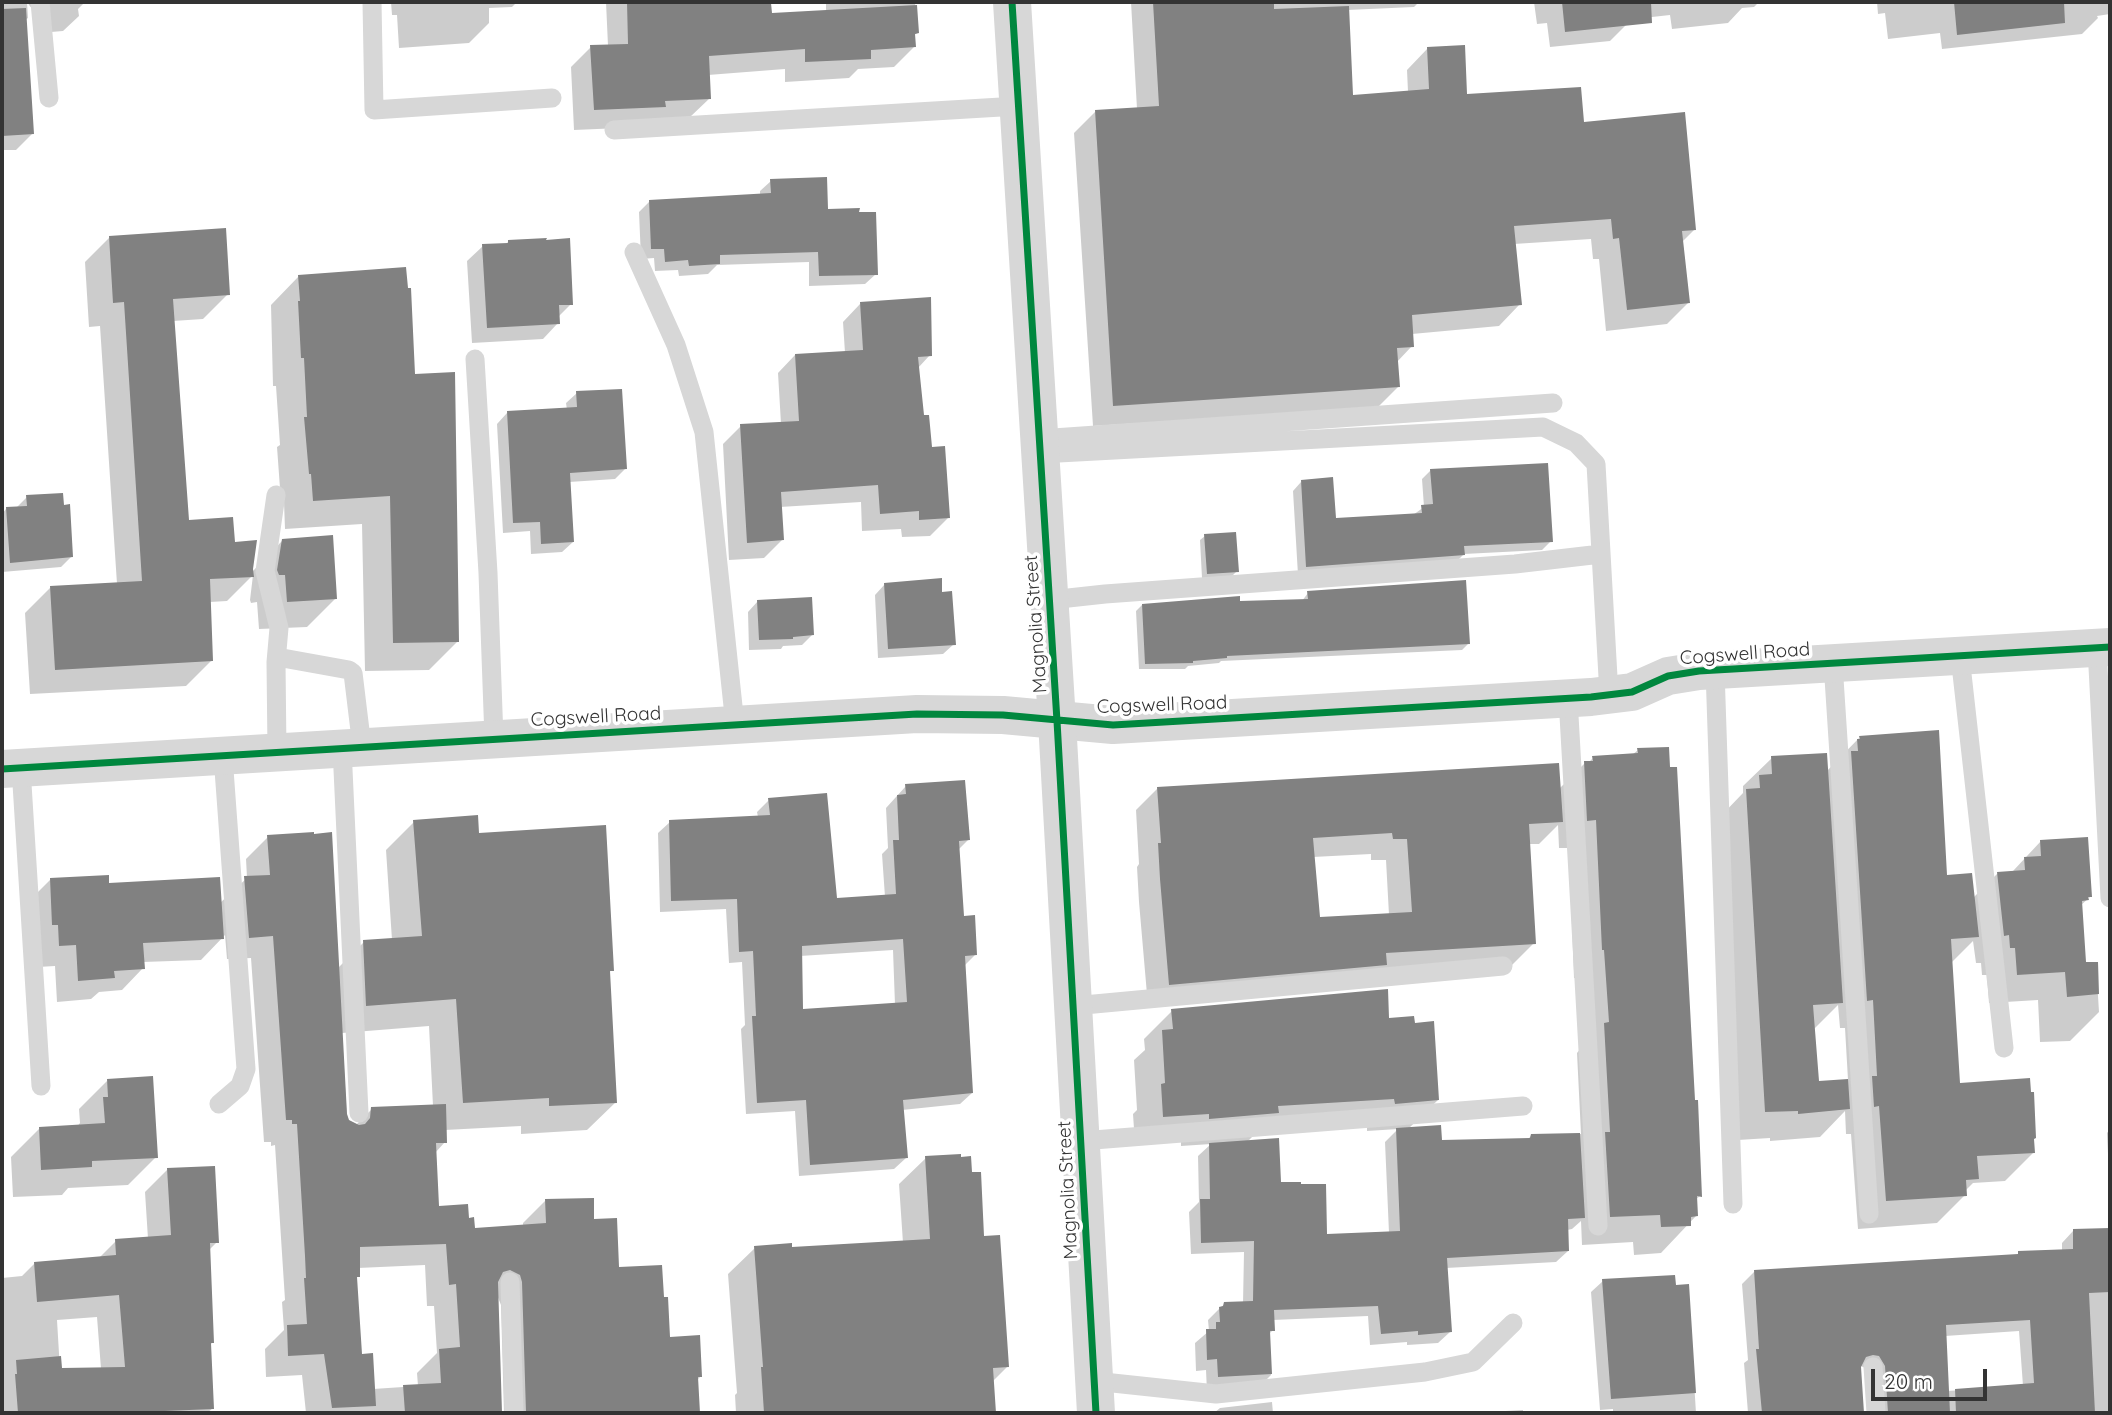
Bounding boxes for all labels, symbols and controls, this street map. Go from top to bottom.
street label: Magnolia Street [1020,554,1052,694]
street label: Cogswell Road [1679,638,1811,670]
street label: Cogswell Road [1096,691,1228,719]
street label: Cogswell Road [530,702,662,732]
street label: Magnolia Street [1053,1120,1083,1260]
scale bar [1874,1356,1990,1400]
text: 20 m [1884,1368,1933,1394]

